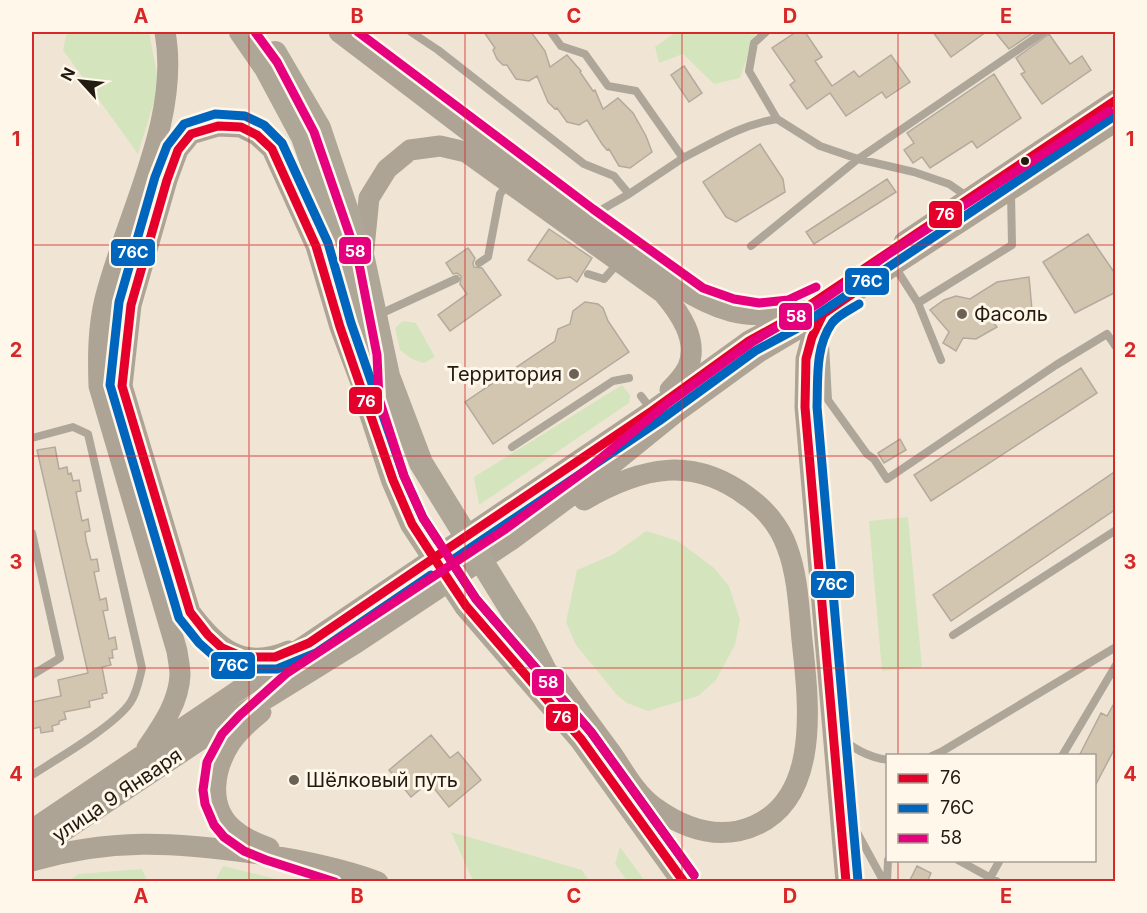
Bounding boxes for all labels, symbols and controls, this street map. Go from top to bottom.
text: A [134,4,149,28]
text: B [350,4,364,28]
text: C [567,4,581,28]
text: D [783,4,797,28]
text: E [1000,4,1012,28]
north arrow [51,51,111,111]
text: N [56,64,79,84]
text: 1 [12,127,20,151]
text: 1 [1126,127,1134,151]
unlabelled marker [1019,155,1031,167]
line badge: 76 [928,200,963,229]
text: 76 [935,204,955,224]
line badge: 58 [338,236,372,265]
line badge: 76С [110,238,156,267]
text: 58 [345,241,365,261]
text: 76С [117,242,149,262]
line badge: 76С [844,267,890,296]
text: 76С [851,271,883,291]
line badge: 58 [778,302,813,331]
place label: Фасоль [974,302,1048,326]
text: 58 [786,306,806,326]
marker: Фасоль [955,307,969,321]
text: 2 [10,338,22,362]
text: 2 [1124,338,1136,362]
place label: Территория [447,362,562,386]
marker: Территория [567,367,581,381]
line badge: 76 [348,386,383,415]
text: 76 [356,391,376,411]
text: 3 [10,550,22,574]
text: 3 [1124,550,1136,574]
line badge: 76С [810,570,855,599]
text: 76С [816,574,848,594]
line badge: 76С [210,651,256,680]
text: 76С [217,655,249,675]
line badge: 58 [531,668,565,697]
text: 58 [538,672,558,692]
line badge: 76 [545,703,579,732]
text: 76 [552,707,572,727]
street label: улица 9 Января [48,743,186,847]
legend [886,754,1096,862]
text: 4 [9,762,23,786]
text: 4 [1123,762,1137,786]
text: 76 [940,767,961,788]
place label: Шёлковый путь [306,768,458,792]
marker: Шёлковый путь [287,773,301,787]
text: 76С [940,797,974,818]
text: 58 [940,827,962,848]
text: A [134,884,149,908]
text: B [350,884,364,908]
text: C [567,884,581,908]
text: D [783,884,797,908]
text: E [1000,884,1012,908]

